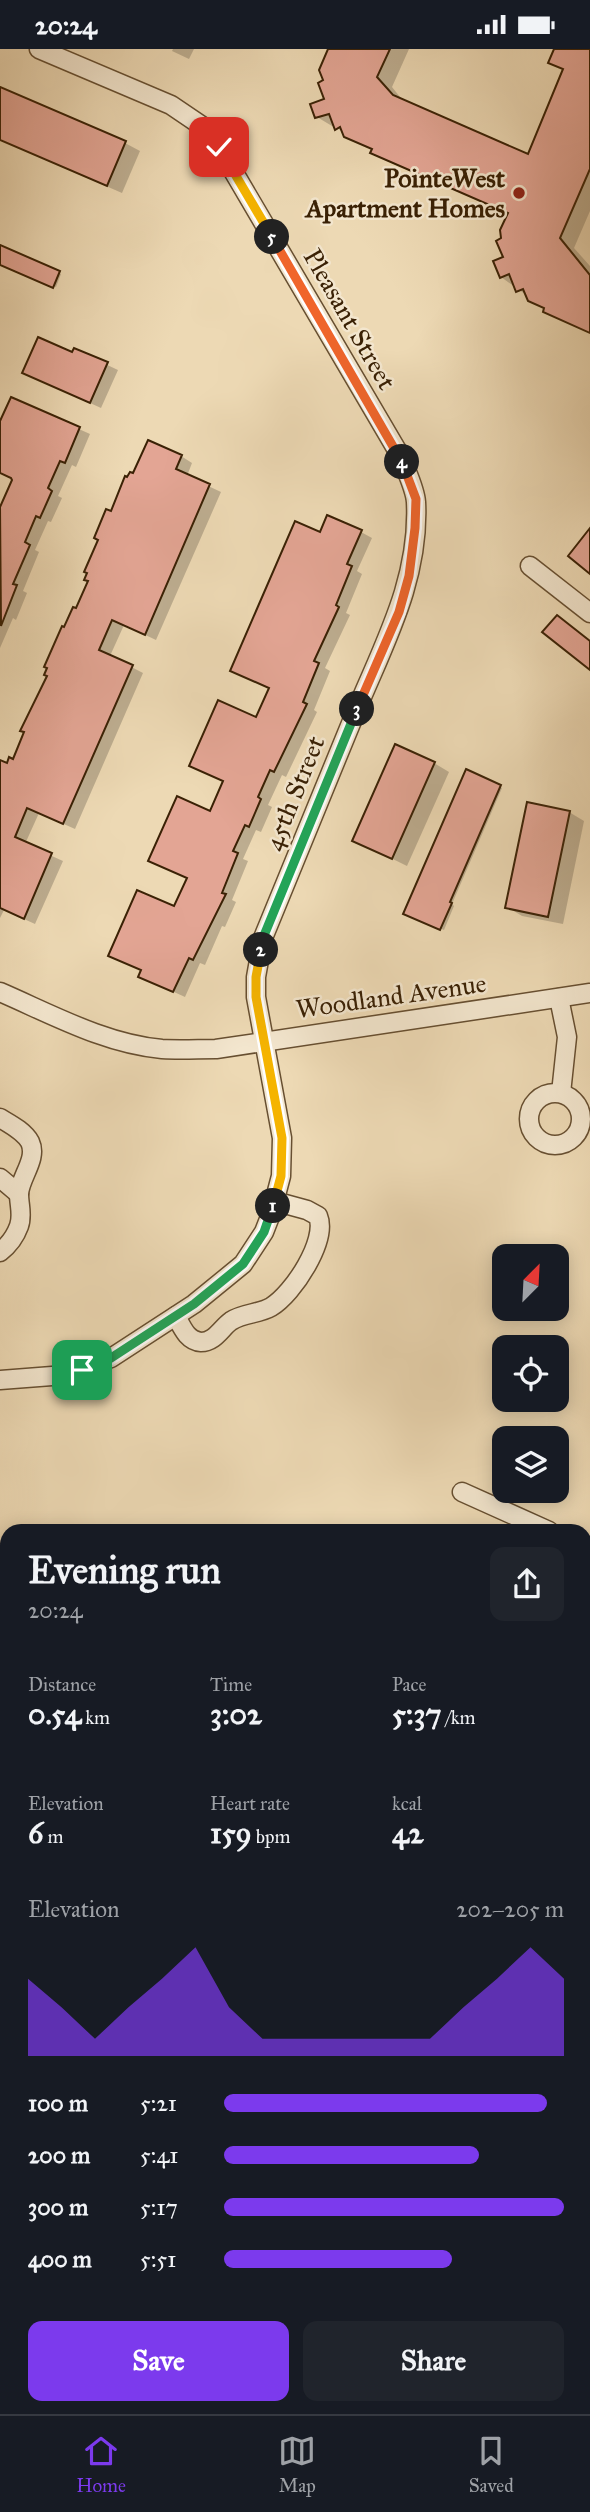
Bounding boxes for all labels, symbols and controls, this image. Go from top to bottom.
text: 20:24 [35,9,97,41]
pin [189,117,249,177]
icon: check [200,128,238,166]
place label: PointeWest Apartment Homes [304,162,506,224]
marker: PointeWest Apartment Homes [511,185,527,201]
pin: 5 [254,219,290,255]
text: 5 [267,225,276,248]
street label: Pleasant Street [297,243,403,395]
pin: 4 [384,445,420,479]
text: 4 [396,450,407,473]
pin: 3 [340,691,374,727]
text: 3 [353,697,360,720]
street label: 45th Street [257,731,331,855]
pin: 2 [244,933,278,967]
text: 2 [256,938,265,961]
street label: Woodland Avenue [294,967,488,1025]
pin: 1 [256,1189,290,1223]
text: 1 [269,1194,276,1217]
north arrow [492,1244,569,1321]
map controls [492,1244,569,1503]
button: locate [492,1335,569,1412]
pin [52,1340,112,1400]
icon: arrive [63,1351,101,1389]
button: layers [492,1426,569,1503]
text: Evening run [28,1547,221,1593]
button: share [490,1547,564,1621]
text: 20:24 [28,1596,83,1624]
text: Distance [28,1673,96,1696]
text: Time [210,1673,252,1696]
text: Pace [392,1673,426,1696]
text: 0.54 [28,1696,81,1732]
text: 3:02 [210,1696,262,1732]
text: 5:37 [392,1696,442,1732]
text: km [81,1706,110,1729]
text: /km [442,1706,476,1729]
text: Elevation [28,1792,103,1815]
text: Heart rate [210,1792,290,1815]
text: kcal [392,1792,422,1815]
text: 6 [28,1815,43,1851]
text: 159 [210,1815,252,1851]
text: 42 [392,1815,424,1851]
text: m [43,1825,63,1848]
text: bpm [252,1825,290,1848]
text: Elevation [28,1895,119,1923]
text: 202–205 m [456,1895,564,1923]
text: 100 m [28,2089,88,2117]
text: 5:21 [140,2089,177,2117]
text: 200 m [28,2141,90,2169]
text: 5:41 [140,2141,178,2169]
text: 300 m [28,2193,88,2221]
text: 5:17 [140,2193,178,2221]
text: 400 m [28,2245,92,2273]
text: 5:51 [140,2245,176,2273]
button: Save [28,2321,289,2401]
button: Share [303,2321,564,2401]
tab: Home [76,2432,126,2497]
tab: Map [278,2432,316,2497]
tab: Saved [469,2432,514,2497]

